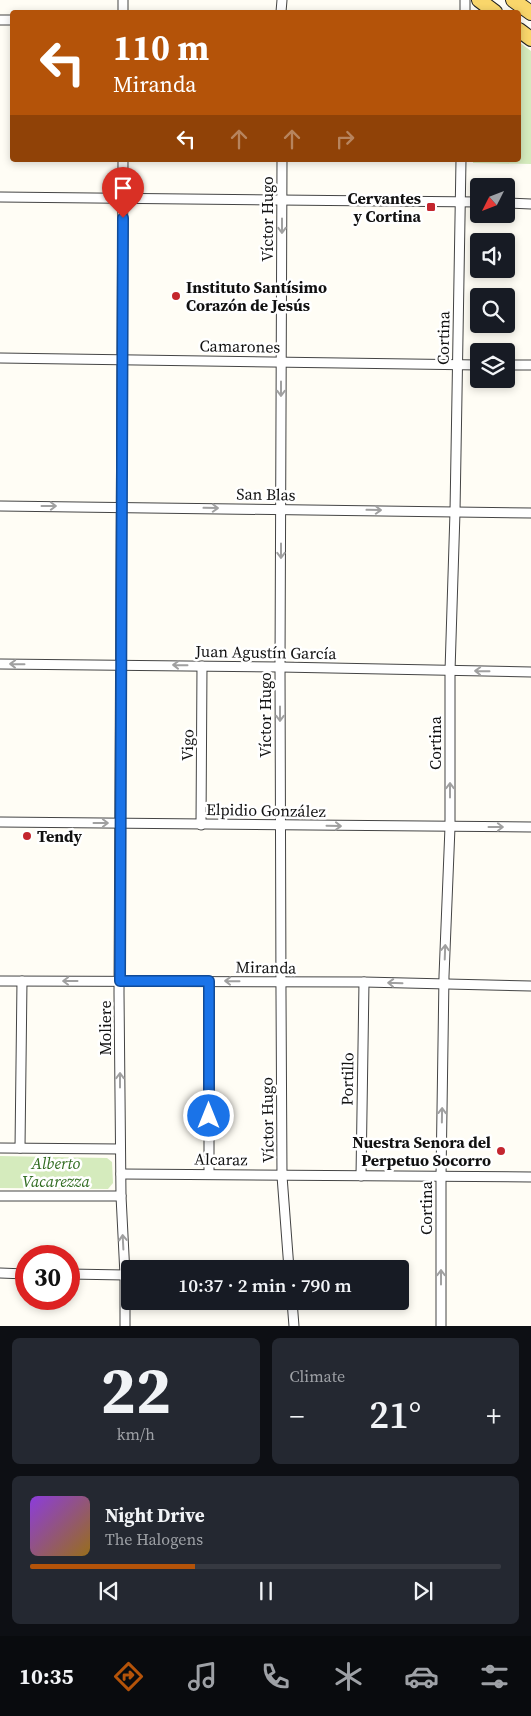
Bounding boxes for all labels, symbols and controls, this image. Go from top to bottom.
text: 110 m [113,24,209,72]
icon: left [30,30,95,95]
text: Miranda [113,69,196,99]
icon: left [172,125,200,153]
icon: ahead [225,125,253,153]
icon: ahead [278,125,306,153]
icon: right [331,125,359,153]
pin [102,167,144,218]
icon: arrive [109,174,137,202]
street label: Víctor Hugo [256,176,278,262]
north arrow [470,178,515,222]
map controls [470,178,515,388]
place label: Cervantes y Cortina [347,187,422,227]
marker: Cervantes y Cortina [425,201,437,213]
one-way arrow [277,218,287,234]
button: sound [470,233,515,278]
place label: Instituto Santísimo Corazón de Jesús [186,276,327,316]
button: search [470,288,515,333]
marker: Instituto Santísimo Corazón de Jesús [170,290,182,302]
street label: Cortina [432,310,454,365]
street label: Camarones [199,334,281,358]
button: layers [470,343,515,388]
one-way arrow [276,380,286,396]
street label: San Blas [236,482,296,506]
one-way arrow [40,501,56,511]
one-way arrow [202,503,219,513]
one-way arrow [365,506,381,515]
one-way arrow [276,542,286,559]
street label: Juan Agustín García [194,640,338,664]
one-way arrow [10,659,26,669]
one-way arrow [172,661,188,670]
one-way arrow [475,666,491,676]
street label: Víctor Hugo [254,672,276,758]
one-way arrow [275,705,285,721]
street label: Cortina [424,715,446,770]
street label: Vigo [176,729,198,761]
one-way arrow [445,782,455,798]
street label: Elpidio González [206,798,326,822]
one-way arrow [92,818,109,828]
one-way arrow [325,821,341,831]
one-way arrow [488,822,504,832]
place label: Tendy [37,825,82,847]
marker: Tendy [21,830,33,842]
one-way arrow [441,945,450,961]
street label: Miranda [236,955,297,979]
one-way arrow [62,976,78,986]
one-way arrow [225,977,241,986]
one-way arrow [387,979,403,988]
street label: Moliere [94,1000,116,1056]
street label: Portillo [336,1052,358,1106]
one-way arrow [115,1072,125,1088]
street label: Víctor Hugo [255,1077,279,1163]
position arrow [182,1089,234,1141]
one-way arrow [437,1107,447,1124]
place label: Nuestra Senora del Perpetuo Socorro [352,1131,491,1171]
marker: Nuestra Senora del Perpetuo Socorro [495,1145,507,1157]
street label: Alcaraz [194,1148,248,1170]
park label: Alberto Vacarezza [22,1152,90,1192]
street label: Cortina [415,1180,437,1235]
one-way arrow [119,1235,128,1251]
speed limit sign: 30 [15,1245,80,1310]
one-way arrow [436,1270,446,1286]
text: 10:37 · 2 min · 790 m [178,1272,352,1298]
text: 22 [101,1346,171,1435]
text: Climate [290,1365,345,1387]
text: 21° [369,1389,421,1441]
text: − [290,1397,304,1435]
text: + [486,1397,501,1435]
text: km/h [117,1423,155,1445]
text: Night Drive [105,1502,205,1528]
text: The Halogens [105,1528,203,1550]
icon: previous [95,1577,123,1605]
icon: pause [252,1577,280,1605]
icon: next [409,1577,437,1605]
icon: directions [111,1659,146,1694]
icon: music [185,1659,220,1694]
icon: phone [258,1659,293,1694]
icon: climate [331,1659,366,1694]
icon: car [404,1659,439,1694]
icon: filters [477,1659,512,1694]
text: 10:35 [19,1661,73,1691]

